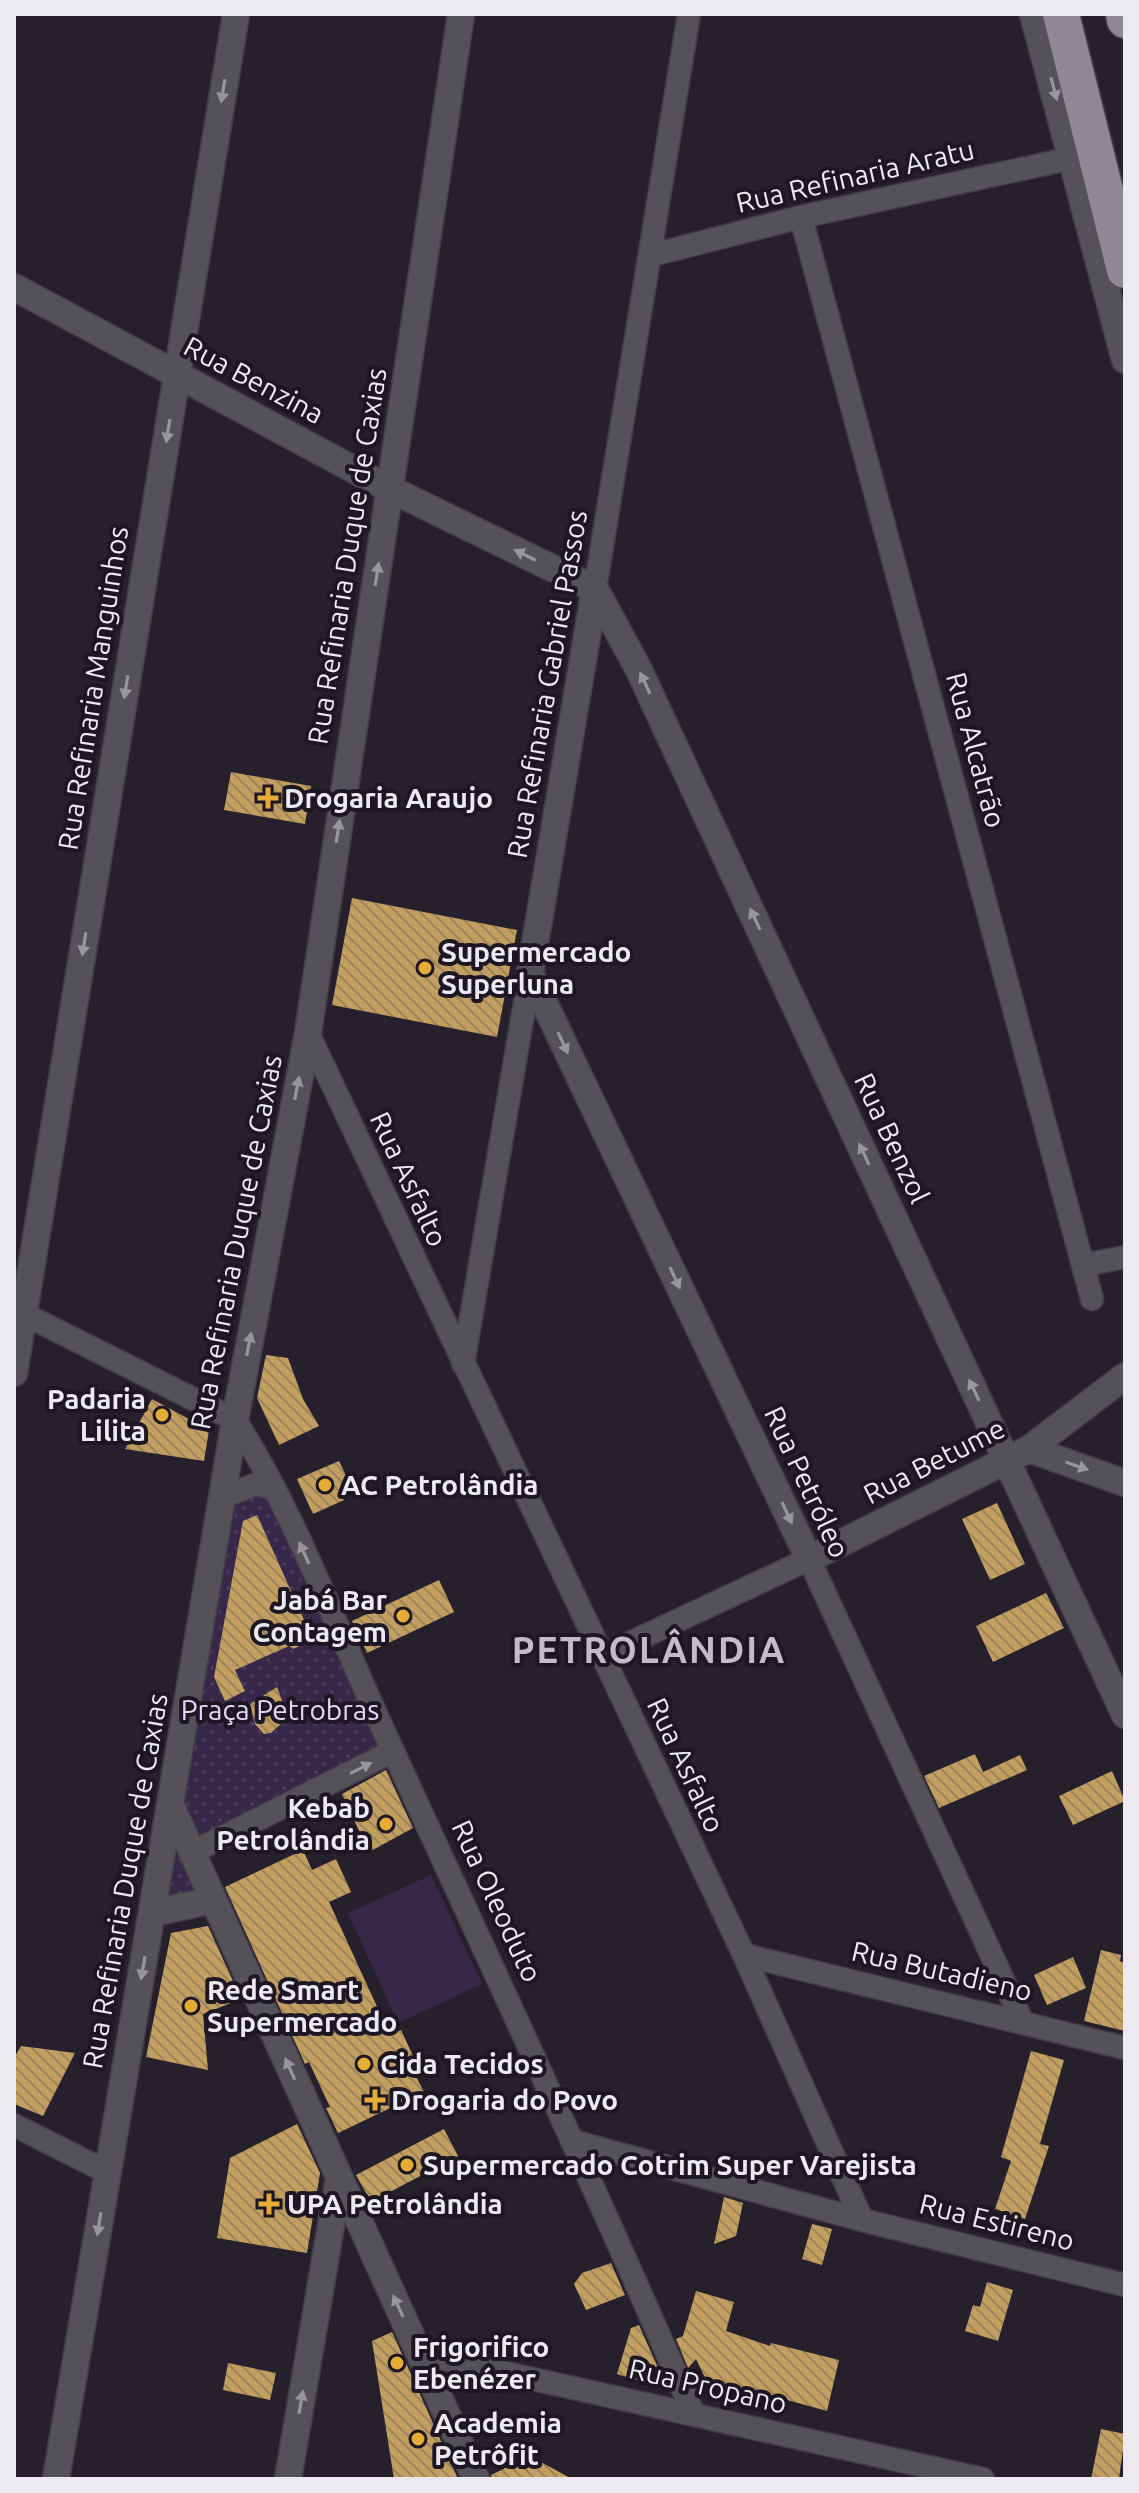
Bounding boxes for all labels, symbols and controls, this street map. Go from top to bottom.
one-way arrow [1048,77,1060,102]
one-way arrow [216,79,229,104]
street label: Rua Refinaria Aratu [733,133,977,218]
street label: Rua Benzina [179,330,329,429]
street label: Rua Refinaria Duque de Caxias [301,366,392,746]
one-way arrow [161,418,174,443]
street label: Rua Refinaria Gabriel Passos [501,507,592,860]
street label: Rua Refinaria Manguinhos [52,524,133,852]
one-way arrow [514,548,537,562]
one-way arrow [371,561,384,586]
street label: Rua Alcatrão [941,669,1012,831]
one-way arrow [638,671,652,694]
one-way arrow [119,675,132,700]
place label: Drogaria Araujo [284,782,493,813]
marker: Drogaria Araujo [259,789,277,807]
one-way arrow [332,819,345,844]
one-way arrow [748,907,762,930]
one-way arrow [77,932,90,957]
place label: Supermercado Superluna [441,936,631,999]
marker: Supermercado Superluna [416,959,434,977]
one-way arrow [556,1032,570,1055]
street label: Rua Refinaria Duque de Caxias [184,1052,287,1432]
street label: Rua Benzol [849,1068,936,1208]
one-way arrow [292,1075,304,1100]
street label: Rua Asfalto [365,1107,454,1251]
one-way arrow [857,1143,871,1166]
one-way arrow [668,1266,682,1290]
one-way arrow [244,1331,256,1356]
one-way arrow [967,1379,980,1402]
place label: Padaria Lilita [47,1383,146,1446]
street label: Rua Petróleo [759,1401,856,1562]
marker: Padaria Lilita [153,1406,171,1424]
street label: Rua Betume [858,1412,1009,1509]
one-way arrow [1065,1460,1089,1473]
place label: AC Petrolândia [341,1469,538,1500]
marker: AC Petrolândia [316,1476,334,1494]
one-way arrow [780,1501,794,1524]
one-way arrow [297,1541,311,1565]
place label: Jabá Bar Contagem [253,1584,387,1647]
marker: Jabá Bar Contagem [394,1607,412,1625]
district label: PETROLÂNDIA [512,1627,786,1670]
street label: Rua Refinaria Duque de Caxias [76,1691,173,2071]
street label: Rua Asfalto [642,1693,731,1837]
park label: Praça Petrobras [181,1694,379,1725]
one-way arrow [350,1762,373,1775]
place label: Kebab Petrolândia [216,1792,370,1855]
marker: Kebab Petrolândia [377,1815,395,1833]
street label: Rua Oleoduto [446,1815,548,1987]
street label: Rua Butadieno [849,1935,1035,2006]
one-way arrow [137,1955,149,1980]
place label: Rede Smart Supermercado [207,1974,397,2037]
marker: Rede Smart Supermercado [182,1997,200,2015]
place label: Cida Tecidos [380,2048,544,2079]
marker: Cida Tecidos [355,2055,373,2073]
one-way arrow [283,2058,297,2081]
place label: Drogaria do Povo [391,2084,618,2115]
marker: Drogaria do Povo [366,2091,384,2109]
place label: Supermercado Cotrim Super Varejista [423,2149,917,2180]
marker: Supermercado Cotrim Super Varejista [398,2156,416,2174]
street label: Rua Estireno [917,2187,1078,2256]
place label: UPA Petrolândia [287,2188,503,2219]
marker: UPA Petrolândia [258,2193,280,2215]
one-way arrow [92,2212,104,2237]
one-way arrow [391,2294,405,2318]
place label: Frigorifico Ebenézer [413,2331,549,2394]
street label: Rua Propano [626,2352,790,2419]
marker: Frigorifico Ebenézer [388,2354,406,2372]
one-way arrow [296,2389,308,2414]
place label: Academia Petrôfit [434,2407,562,2470]
marker: Academia Petrôfit [409,2430,427,2448]

